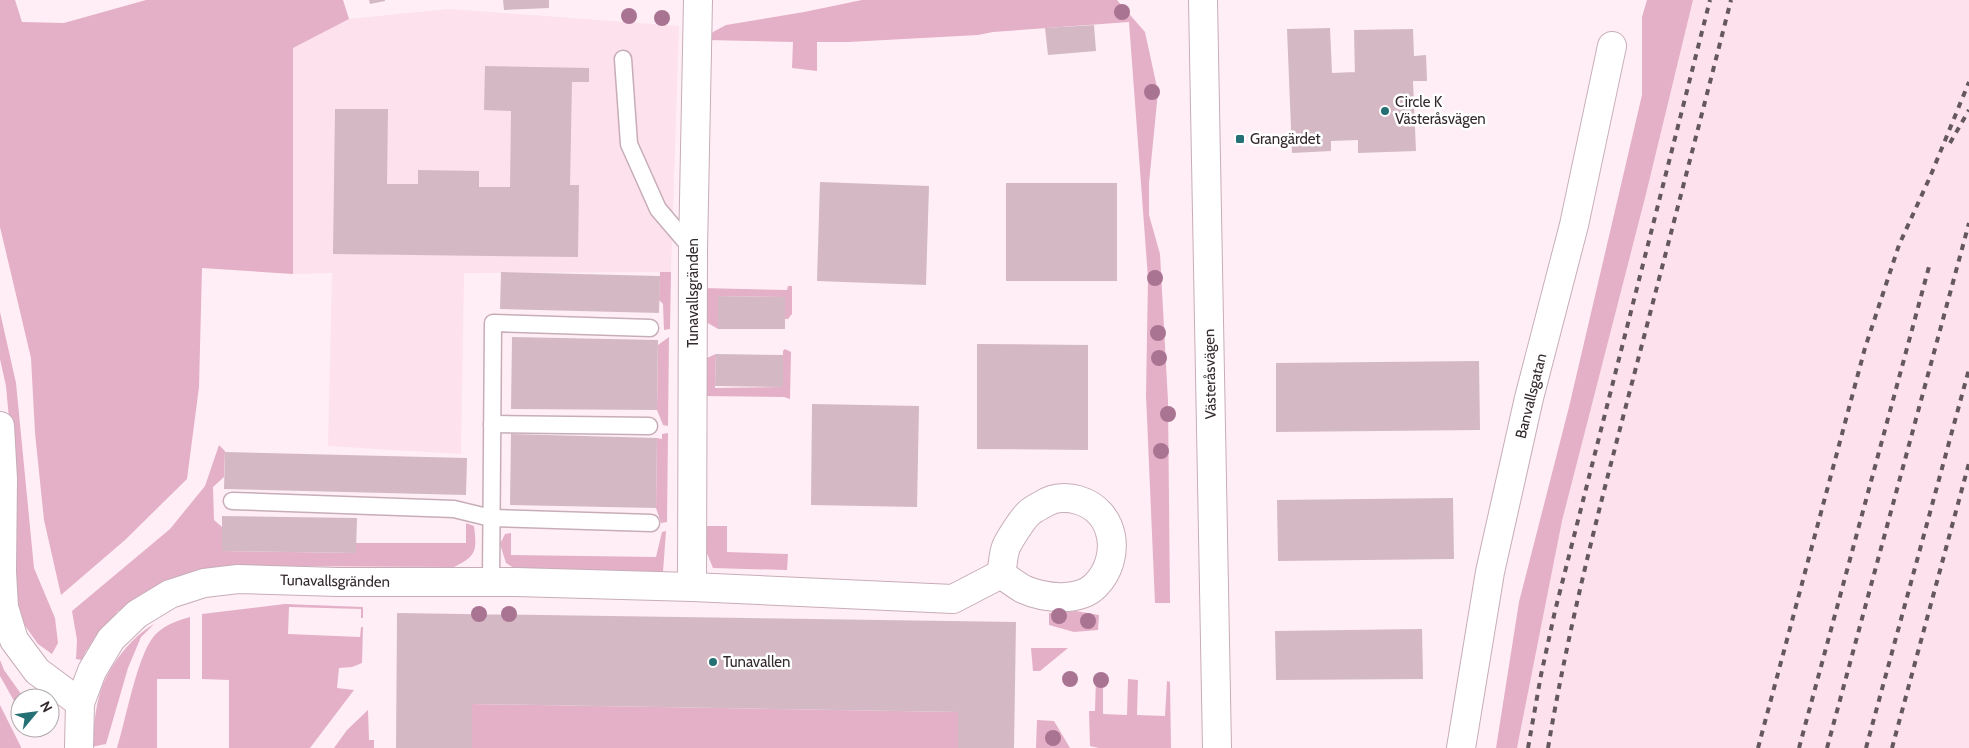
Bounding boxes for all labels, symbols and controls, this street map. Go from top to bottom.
place label: Circle K Västeråsvägen [1395,93,1486,128]
marker: Circle K Västeråsvägen [1379,105,1391,117]
place label: Grangärdet [1250,130,1320,148]
marker: Grangärdet [1234,133,1246,145]
street label: Tunavallsgränden [684,238,702,348]
street label: Västeråsvägen [1200,328,1220,420]
street label: Banvallsgatan [1512,351,1550,441]
street label: Tunavallsgränden [280,571,390,591]
place label: Tunavallen [723,653,790,671]
marker: Tunavallen [707,656,719,668]
north arrow [10,688,60,738]
text: N [36,698,57,715]

